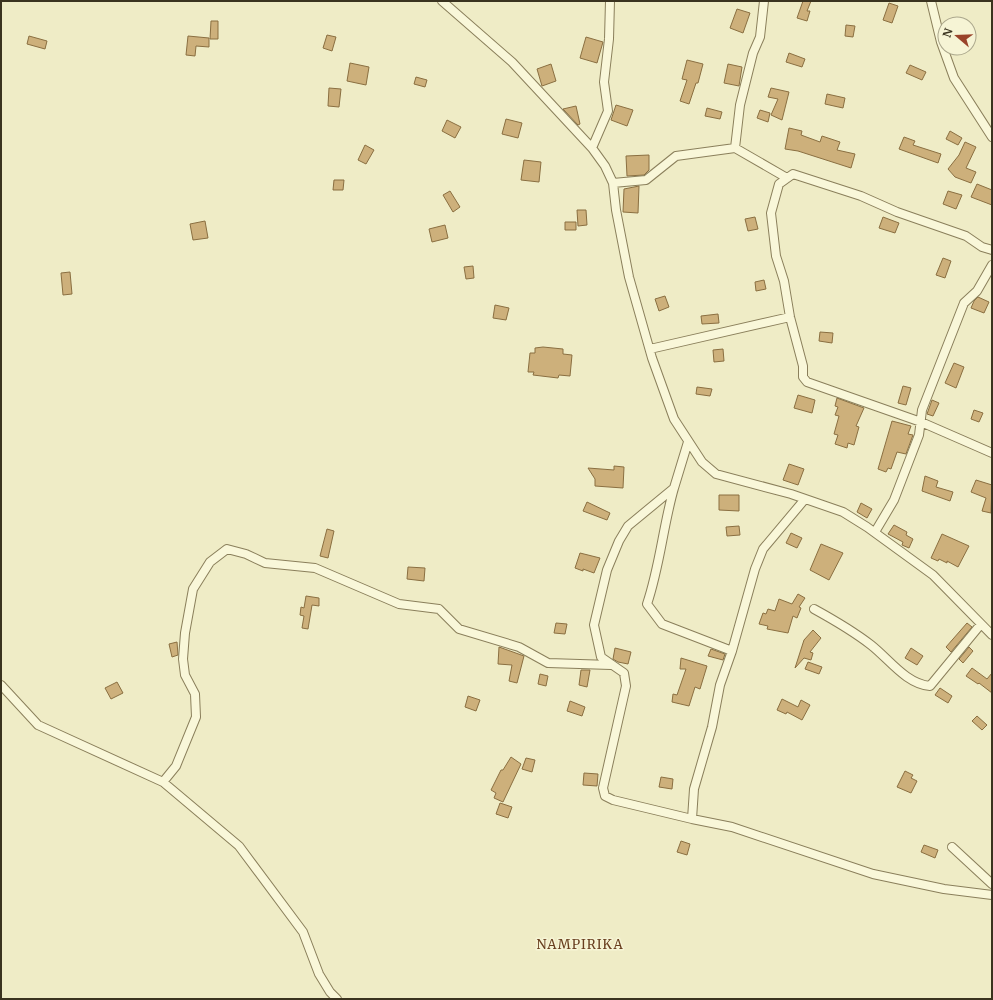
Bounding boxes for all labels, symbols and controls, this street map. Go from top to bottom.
north arrow [937,16,977,56]
text: N [940,26,956,39]
district label: NAMPIRIKA [536,936,624,953]

